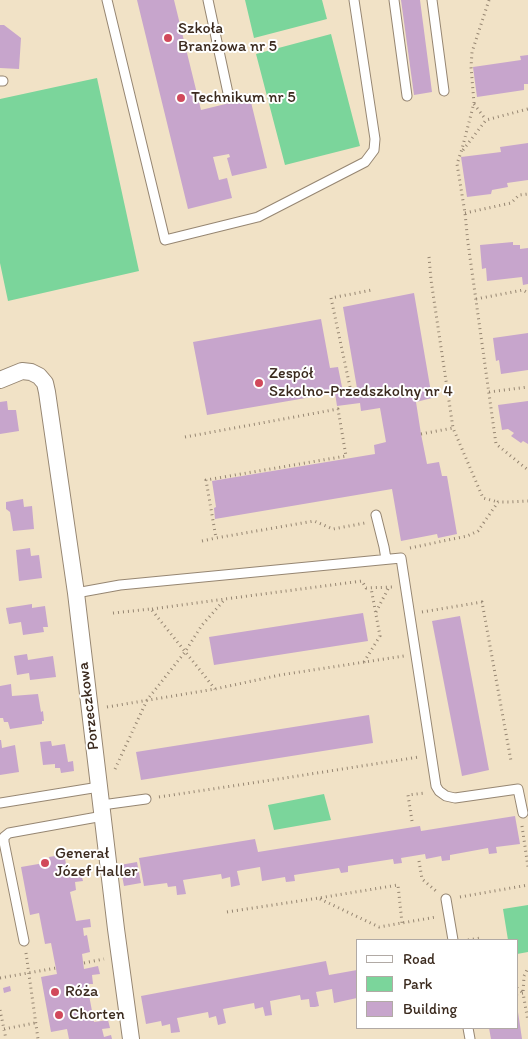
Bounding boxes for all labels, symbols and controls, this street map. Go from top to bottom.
place label: Szkoła Branżowa nr 5 [178,19,277,57]
marker: Szkoła Branżowa nr 5 [162,32,174,44]
place label: Technikum nr 5 [191,88,296,108]
marker: Technikum nr 5 [175,92,187,104]
place label: Zespół Szkolno-Przedszkolny nr 4 [269,364,453,402]
marker: Zespół Szkolno-Przedszkolny nr 4 [253,377,265,389]
street label: Porzeczkowa [74,661,104,751]
place label: Generał Józef Haller [55,844,138,882]
marker: Generał Józef Haller [39,857,51,869]
legend [356,939,518,1029]
text: Road [403,950,435,968]
text: Park [403,975,433,993]
place label: Róża [65,982,98,1002]
marker: Róża [49,986,61,998]
text: Building [403,1000,457,1018]
place label: Chorten [69,1005,125,1025]
marker: Chorten [53,1009,65,1021]

